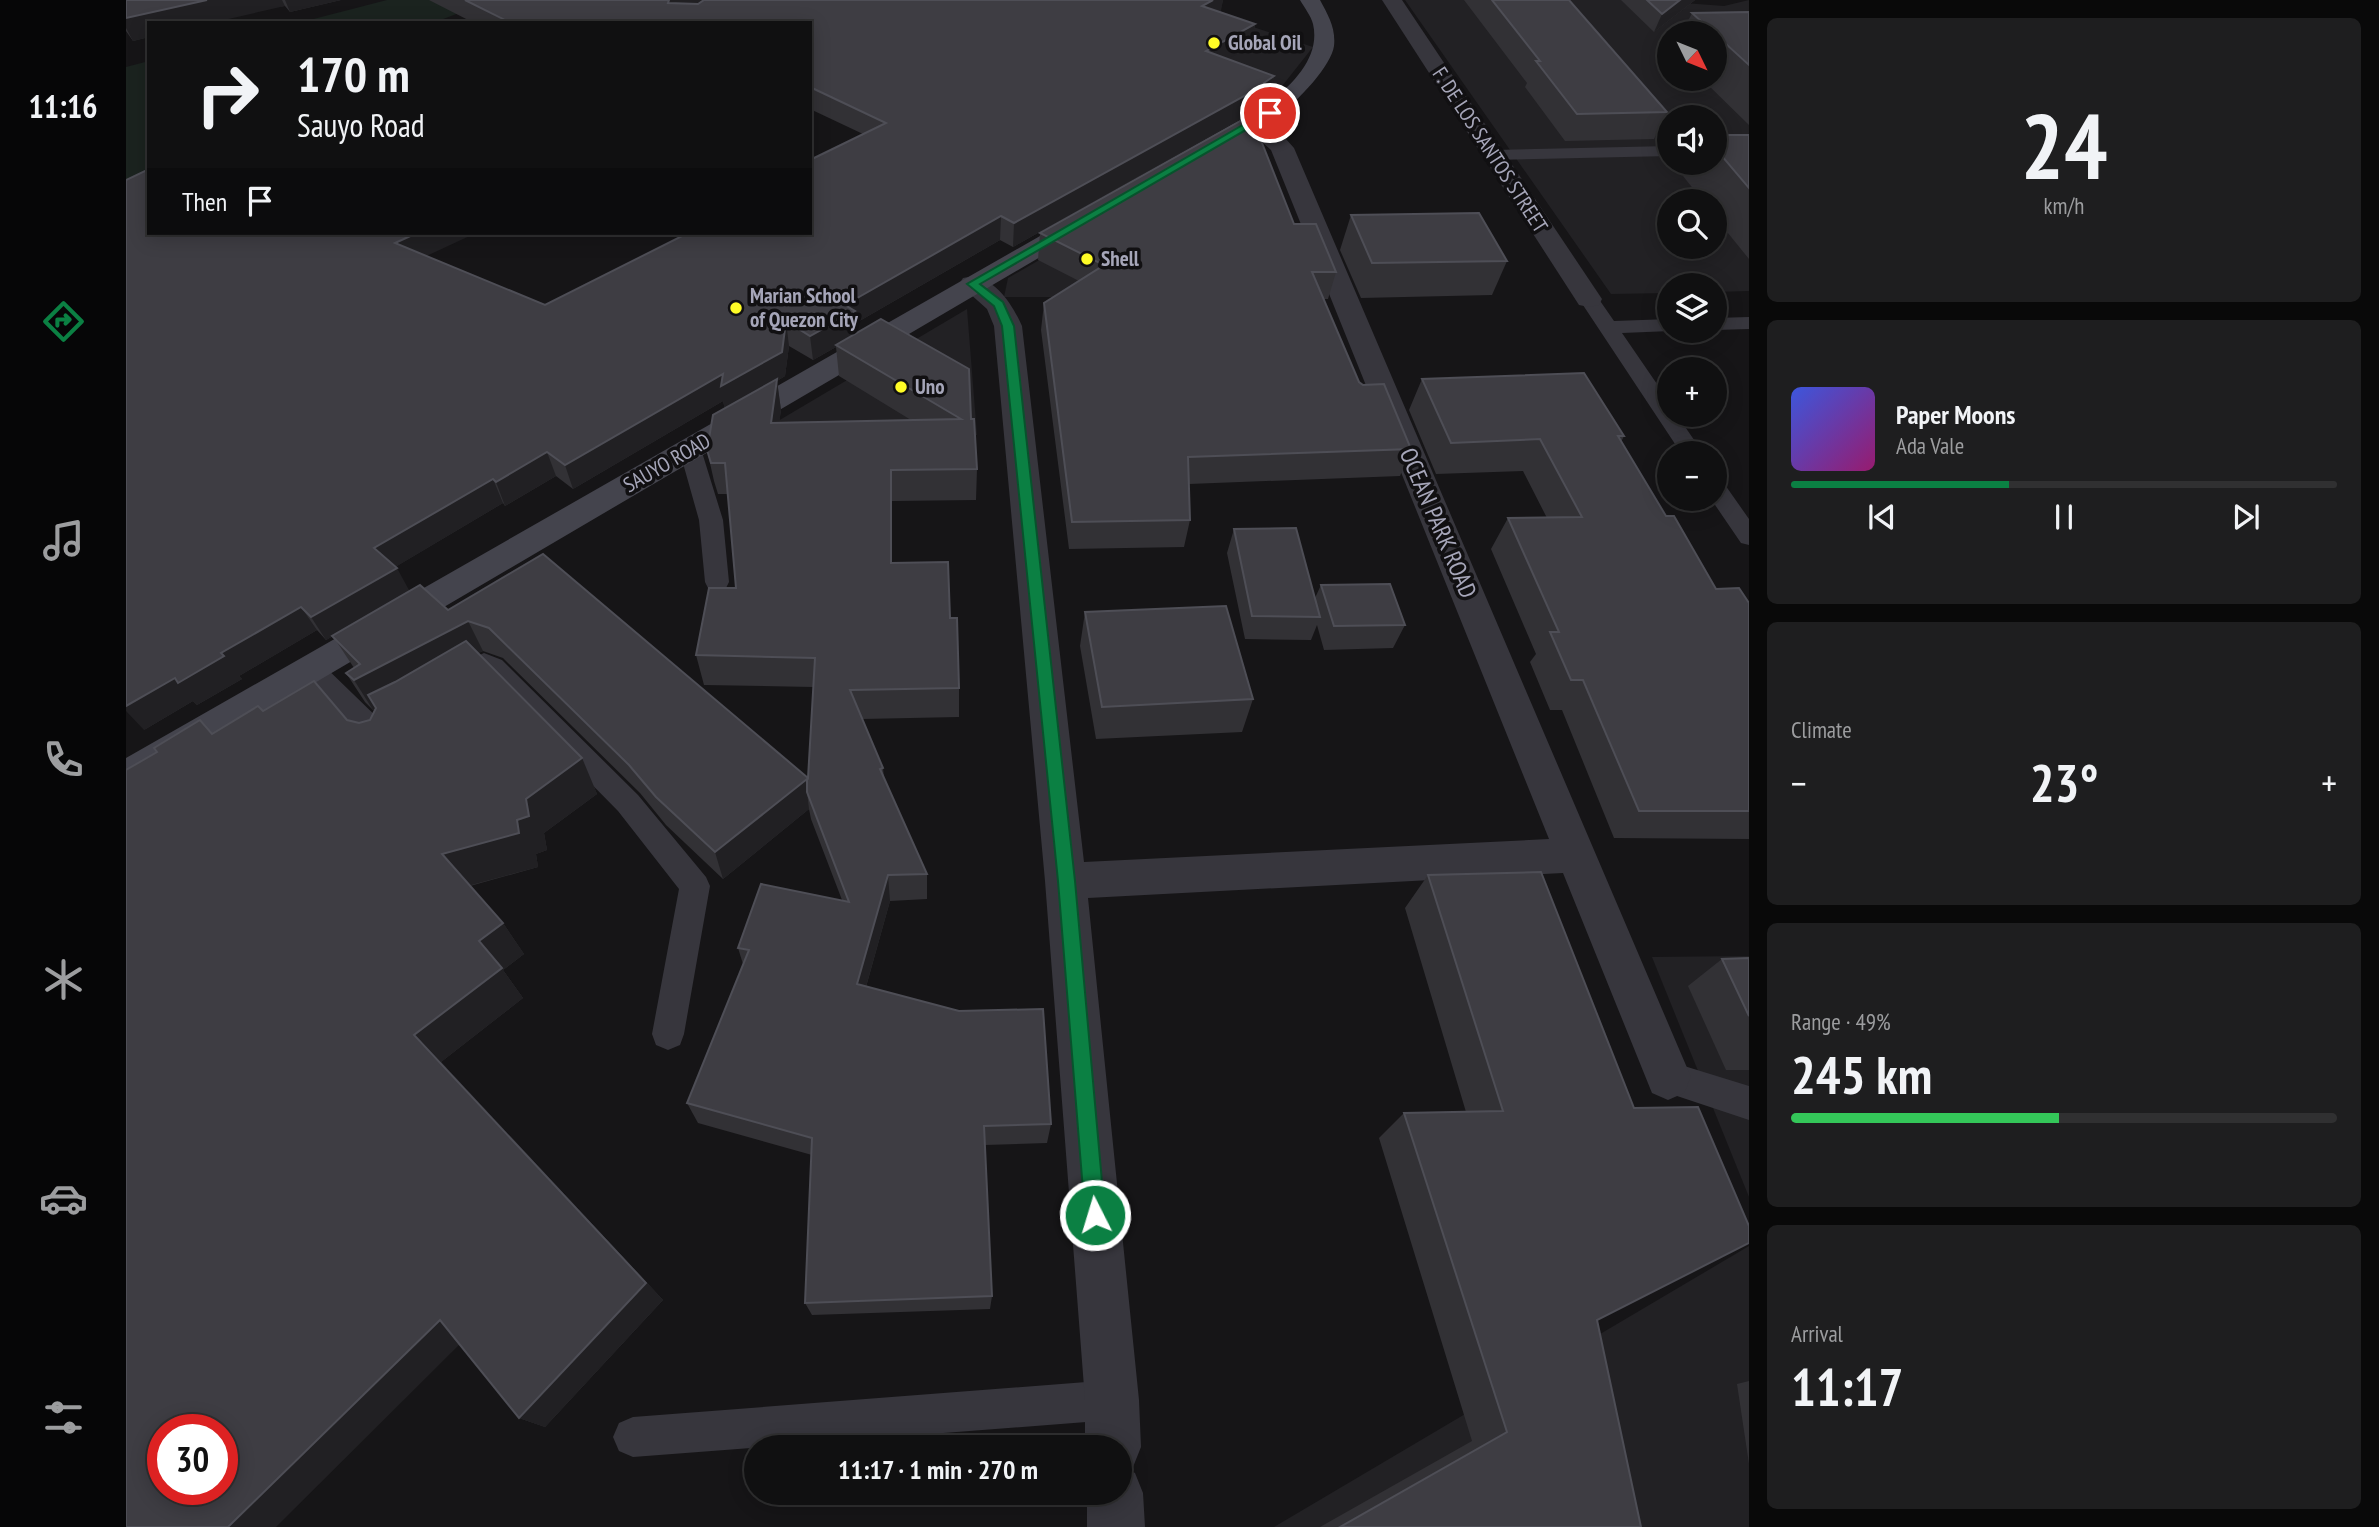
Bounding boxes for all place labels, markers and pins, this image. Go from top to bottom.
place label: Global Oil [1228,29,1302,56]
marker: Global Oil [1206,35,1222,51]
pin [1240,83,1300,143]
place label: Shell [1101,245,1140,272]
marker: Shell [1079,251,1095,267]
place label: Marian School of Quezon City [750,282,858,333]
marker: Marian School of Quezon City [728,300,744,316]
place label: Uno [915,373,945,400]
marker: Uno [893,379,909,395]

